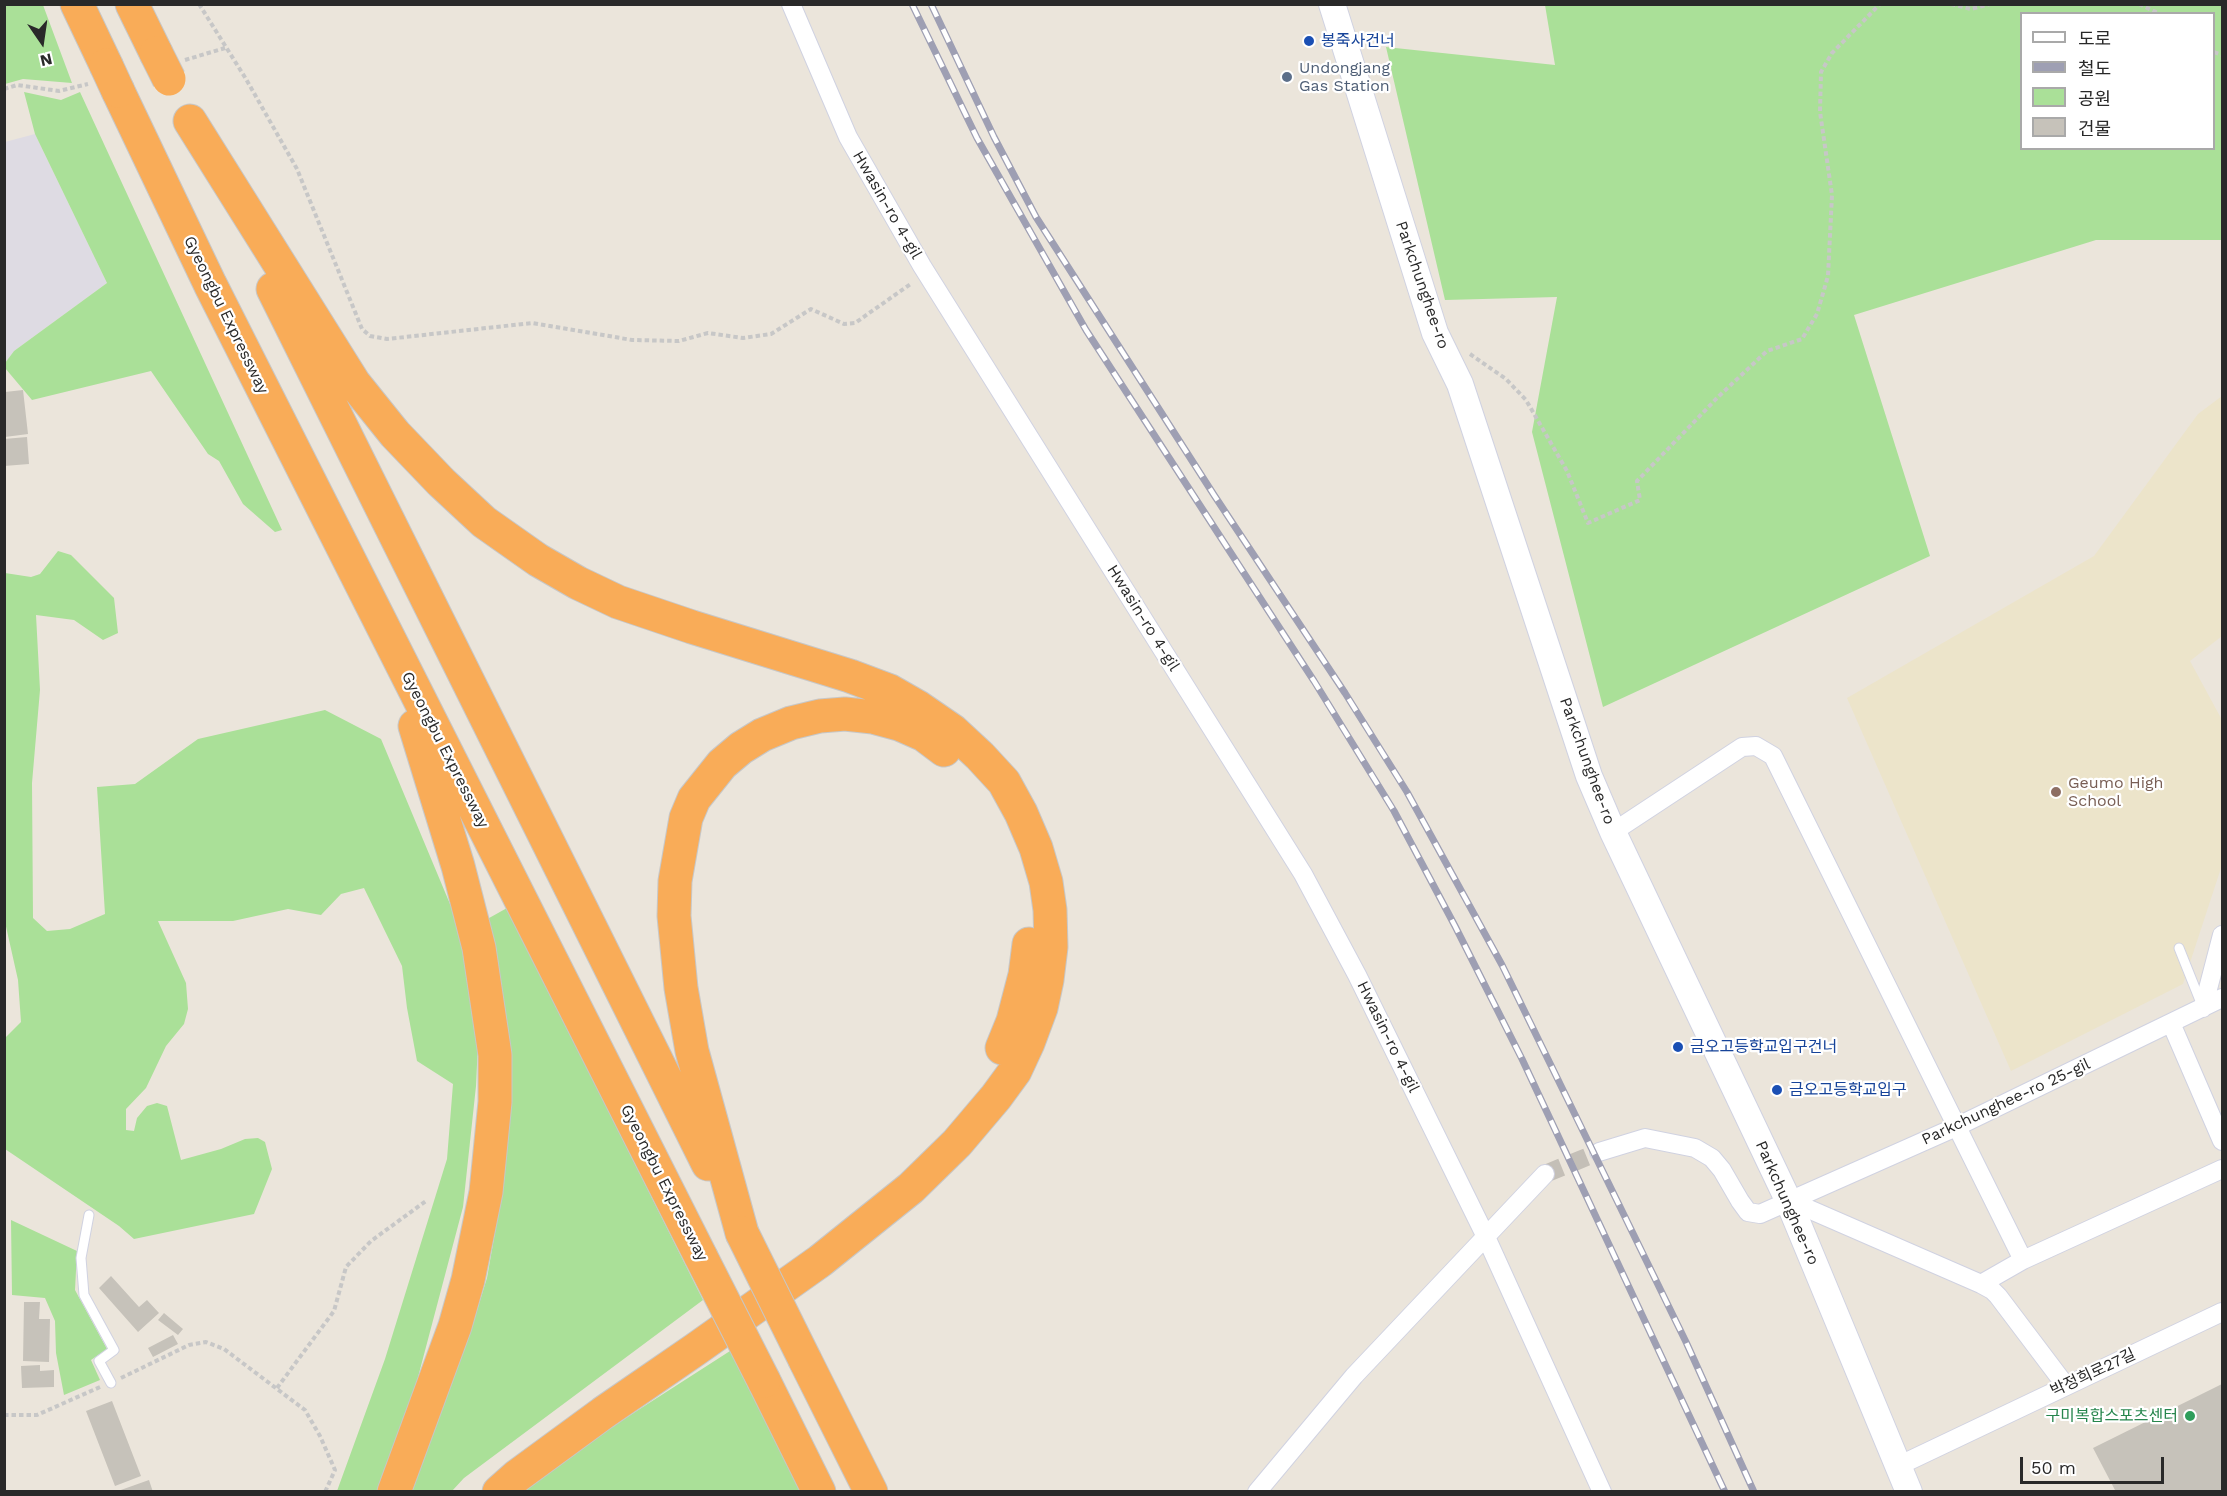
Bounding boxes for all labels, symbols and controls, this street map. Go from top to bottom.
north arrow [12,12,72,72]
legend [2020,12,2215,150]
text: 도로 [2078,28,2111,49]
place label: 봉죽사건너 [1321,31,1395,51]
marker: 봉죽사건너 [1302,34,1316,48]
text: N [38,49,54,71]
place label: Undongjang Gas Station [1299,58,1390,96]
text: 철도 [2078,58,2111,79]
marker: Undongjang Gas Station [1280,70,1294,84]
text: 공원 [2078,88,2111,109]
text: 건물 [2078,118,2111,139]
street label: Hwasin-ro 4-gil [848,148,926,262]
street label: Parkchunghee-ro [1391,219,1453,351]
street label: Gyeongbu Expressway [179,233,273,397]
street label: Hwasin-ro 4-gil [1103,561,1183,675]
street label: Gyeongbu Expressway [397,669,493,831]
street label: Parkchunghee-ro [1555,695,1619,827]
place label: Geumo High School [2068,773,2163,811]
marker: Geumo High School [2049,785,2063,799]
street label: Hwasin-ro 4-gil [1353,978,1423,1096]
place label: 금오고등학교입구건너 [1690,1037,1837,1057]
marker: 금오고등학교입구건너 [1671,1040,1685,1054]
street label: Parkchunghee-ro 25-gil [1919,1055,2093,1149]
place label: 금오고등학교입구 [1789,1080,1907,1100]
marker: 금오고등학교입구 [1770,1083,1784,1097]
street label: Gyeongbu Expressway [616,1102,712,1264]
street label: Parkchunghee-ro [1751,1138,1823,1268]
street label: 박정희로27길 [2047,1345,2139,1401]
place label: 구미복합스포츠센터 [2046,1406,2178,1426]
marker: 구미복합스포츠센터 [2183,1409,2197,1423]
scale bar [2023,1445,2167,1483]
text: 50 m [2031,1457,2076,1478]

